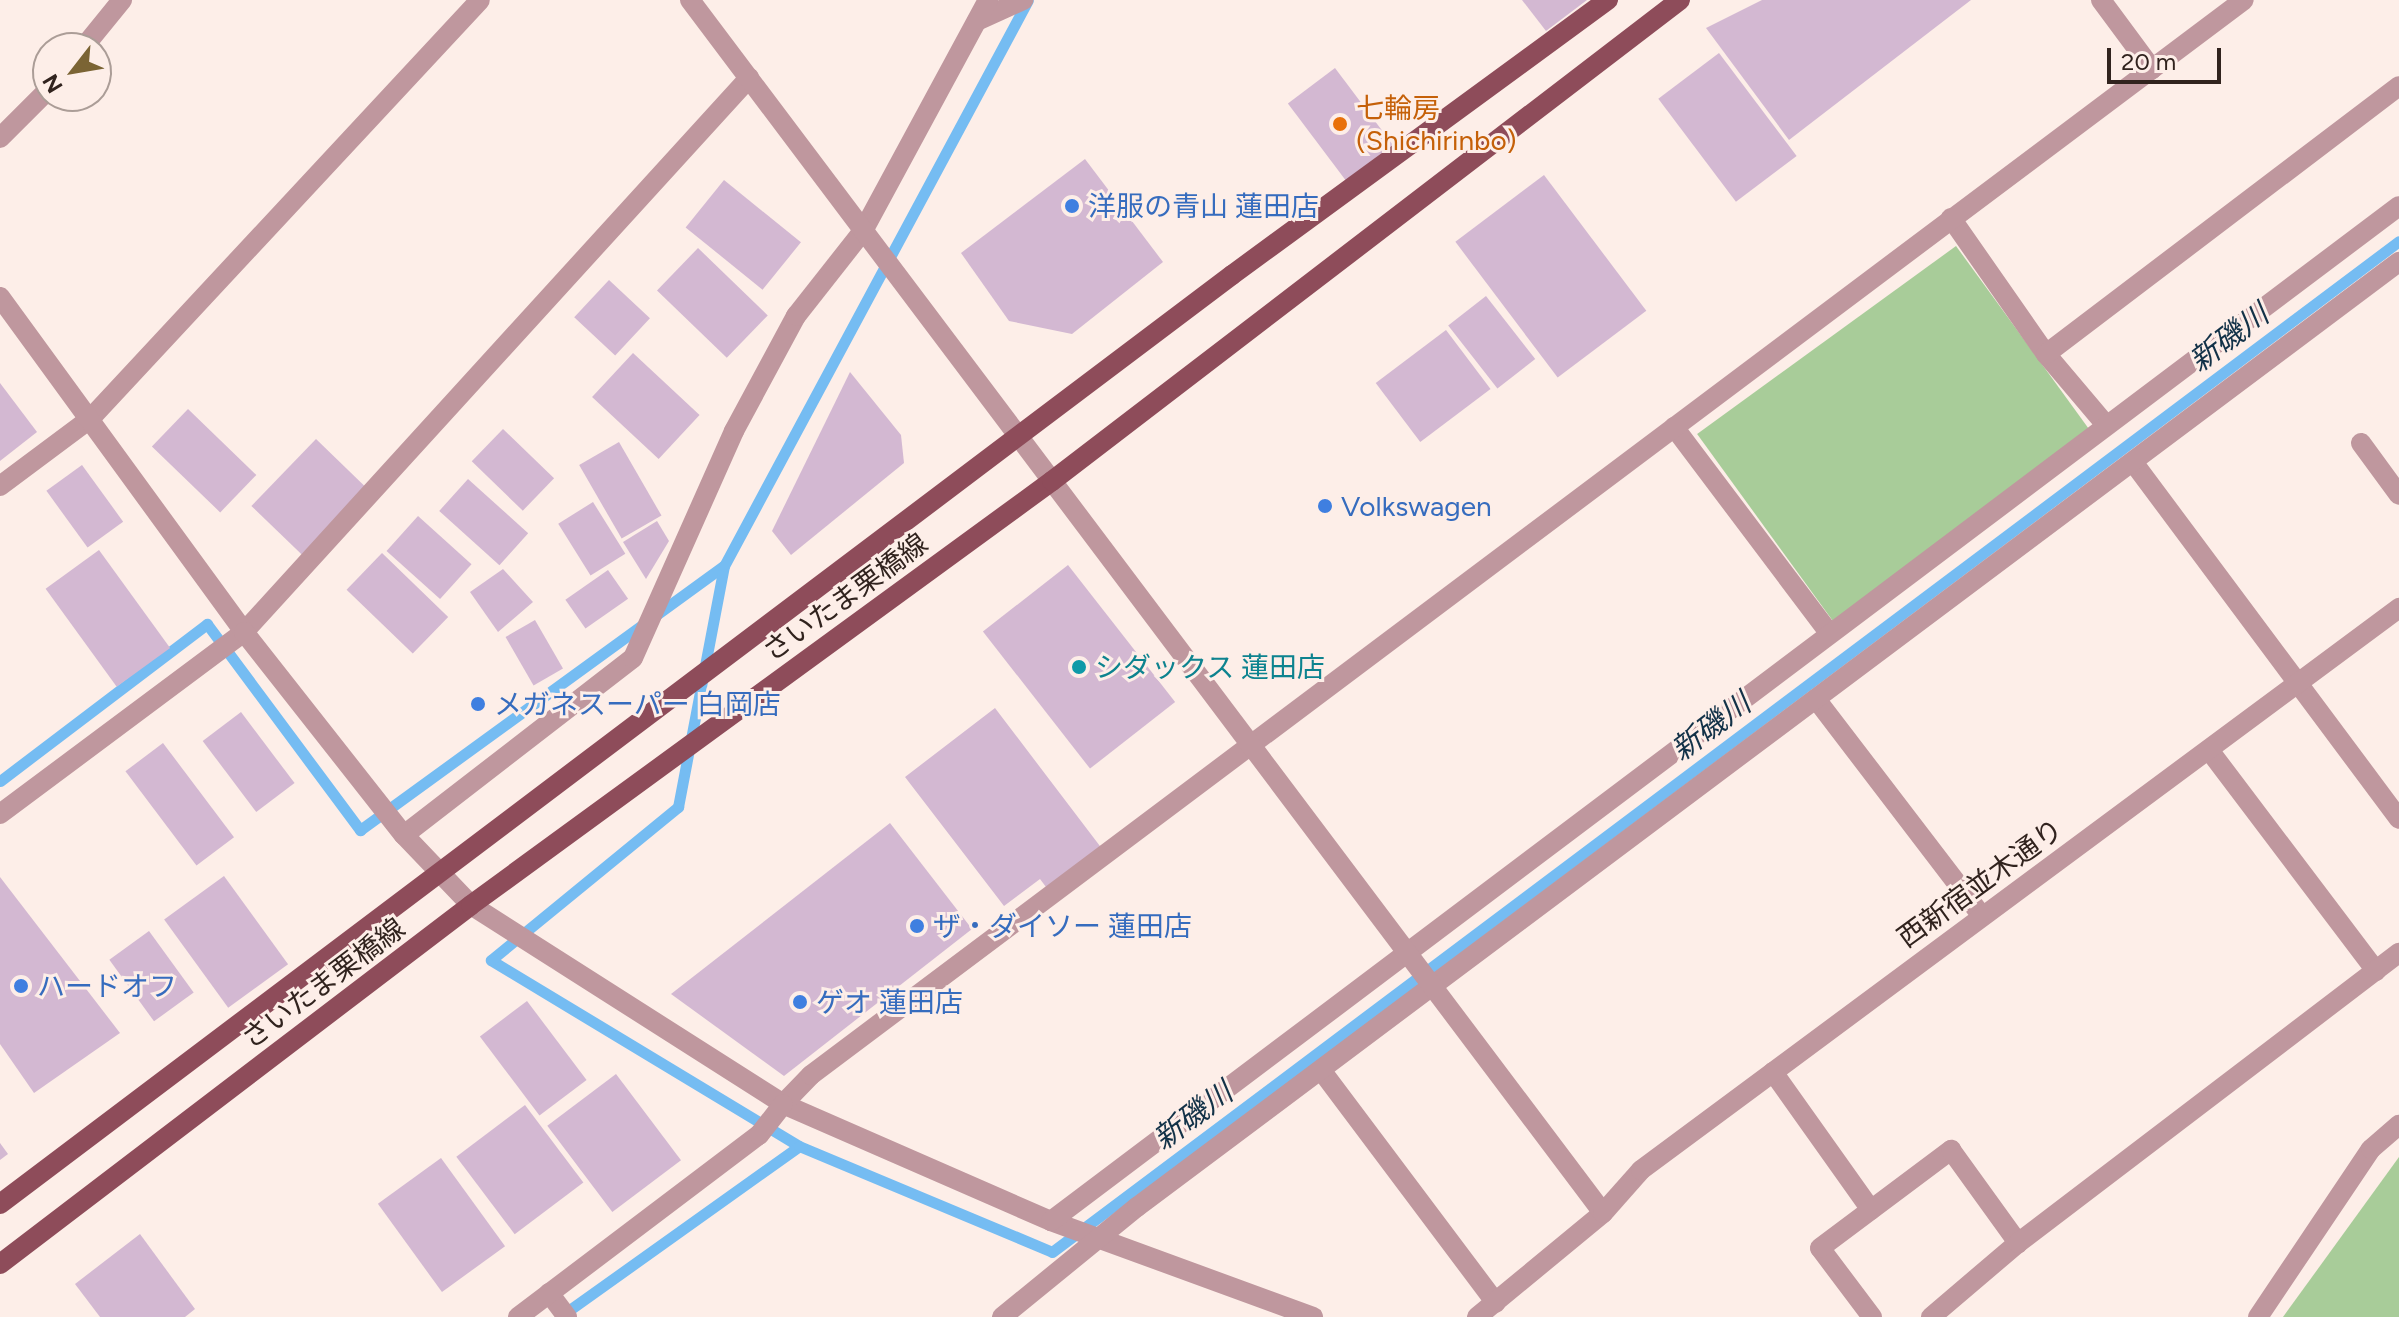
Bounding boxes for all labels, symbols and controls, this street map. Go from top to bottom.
north arrow [32,32,112,112]
scale bar [2111,32,2225,82]
text: 20 m [2121,47,2176,76]
text: N [37,69,69,98]
place label: 七輪房 (Shichirinbo) [1356,91,1516,157]
marker: 七輪房 (Shichirinbo) [1331,115,1349,133]
place label: 洋服の青山 蓮田店 [1088,189,1319,223]
marker: 洋服の青山 蓮田店 [1063,197,1081,215]
water label: 新磯川 [2182,297,2276,379]
place label: Volkswagen [1341,489,1492,523]
marker: Volkswagen [1316,497,1334,515]
street label: さいたま栗橋線 [756,526,934,668]
place label: シダックス 蓮田店 [1095,650,1326,684]
marker: シダックス 蓮田店 [1070,658,1088,676]
water label: 新磯川 [1664,686,1758,768]
place label: メガネスーパー 白岡店 [494,687,781,721]
marker: メガネスーパー 白岡店 [469,695,487,713]
street label: 西新宿並木通り [1891,812,2069,954]
place label: ザ・ダイソー 蓮田店 [933,909,1192,943]
street label: さいたま栗橋線 [235,911,411,1055]
marker: ザ・ダイソー 蓮田店 [908,917,926,935]
place label: ハードオフ [37,969,177,1003]
marker: ハードオフ [12,977,30,995]
place label: ゲオ 蓮田店 [816,985,963,1019]
marker: ゲオ 蓮田店 [791,993,809,1011]
water label: 新磯川 [1146,1075,1240,1157]

